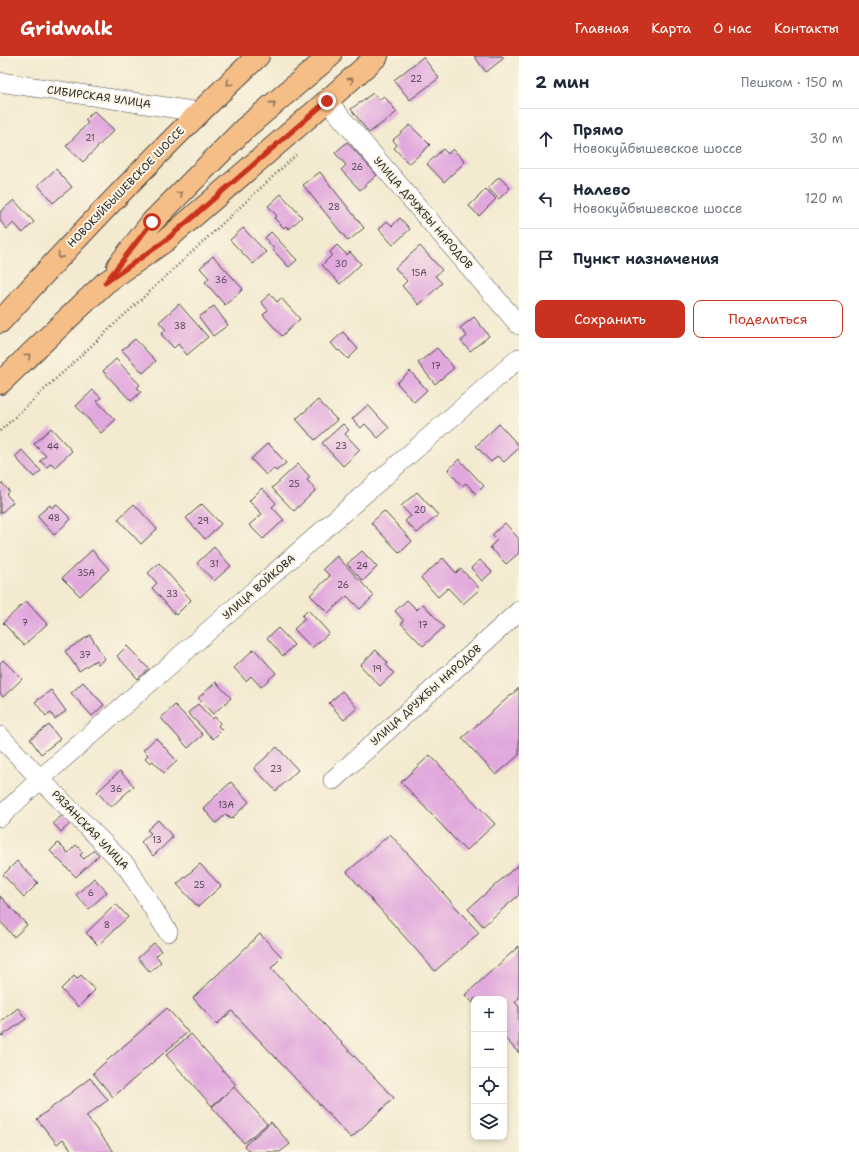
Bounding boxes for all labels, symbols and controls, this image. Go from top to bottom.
text: Gridwalk [20,16,113,41]
text: Главная [575,19,629,37]
text: Карта [651,19,691,37]
text: О нас [713,19,752,37]
text: Контакты [774,19,839,37]
text: 2 мин [535,71,590,93]
house number: 22 [410,73,422,85]
text: Пешком · 150 m [741,74,843,91]
one-way arrow [346,77,354,85]
one-way arrow [226,78,234,86]
street label: СИБИРСКАЯ УЛИЦА [46,82,152,112]
route end [318,92,336,110]
one-way arrow [269,102,276,109]
text: Прямо [573,120,623,140]
street label: НОВОКУЙБЫШЕВСКОЕ ШОССЕ [63,123,188,251]
icon: ahead [535,128,557,150]
text: 30 m [809,130,843,147]
house number: 21 [85,132,95,144]
text: Новокуйбышевское шоссе [573,140,742,157]
street label: УЛИЦА ДРУЖБЫ НАРОДОВ [370,154,476,273]
house number: 26 [351,161,363,173]
text: Налево [573,180,631,200]
icon: left [535,188,557,210]
text: 120 m [805,190,843,207]
one-way arrow [175,191,183,199]
text: Новокуйбышевское шоссе [573,200,742,217]
house number: 28 [328,201,340,213]
route start [143,213,161,231]
icon: arrive [535,248,557,270]
text: Пункт назначения [573,249,719,269]
one-way arrow [57,251,65,259]
house number: 30 [335,258,347,270]
house number: 15А [411,267,427,279]
house number: 36 [215,274,227,286]
button: Сохранить [535,300,685,338]
button: Поделиться [693,300,843,338]
house number: 38 [174,320,186,332]
one-way arrow [23,353,31,361]
house number: 17 [431,360,441,372]
house number: 23 [335,440,347,452]
house number: 44 [47,441,59,453]
house number: 25 [288,478,300,490]
house number: 20 [414,504,426,516]
house number: 48 [48,512,60,524]
house number: 29 [197,515,209,527]
street label: УЛИЦА ВОЙКОВА [219,550,299,623]
house number: 31 [209,558,219,570]
house number: 24 [356,560,368,572]
house number: 35А [77,567,96,579]
house number: 26 [337,579,349,591]
house number: 33 [166,588,178,600]
house number: 7 [22,617,28,629]
house number: 17 [418,619,428,631]
street label: УЛИЦА ДРУЖБЫ НАРОДОВ [367,641,485,749]
house number: 37 [79,649,91,661]
house number: 19 [372,663,382,675]
house number: 23 [270,763,282,775]
house number: 36 [110,783,122,795]
street label: РЯЗАНСКАЯ УЛИЦА [48,787,132,873]
house number: 13А [218,799,235,811]
house number: 13 [152,834,162,846]
house number: 25 [193,879,205,891]
house number: 6 [88,887,94,899]
house number: 8 [104,919,110,931]
map controls [471,996,507,1140]
button: + [471,996,507,1032]
button: − [471,1032,507,1068]
button: locate [471,1068,507,1104]
button: layers [471,1104,507,1140]

